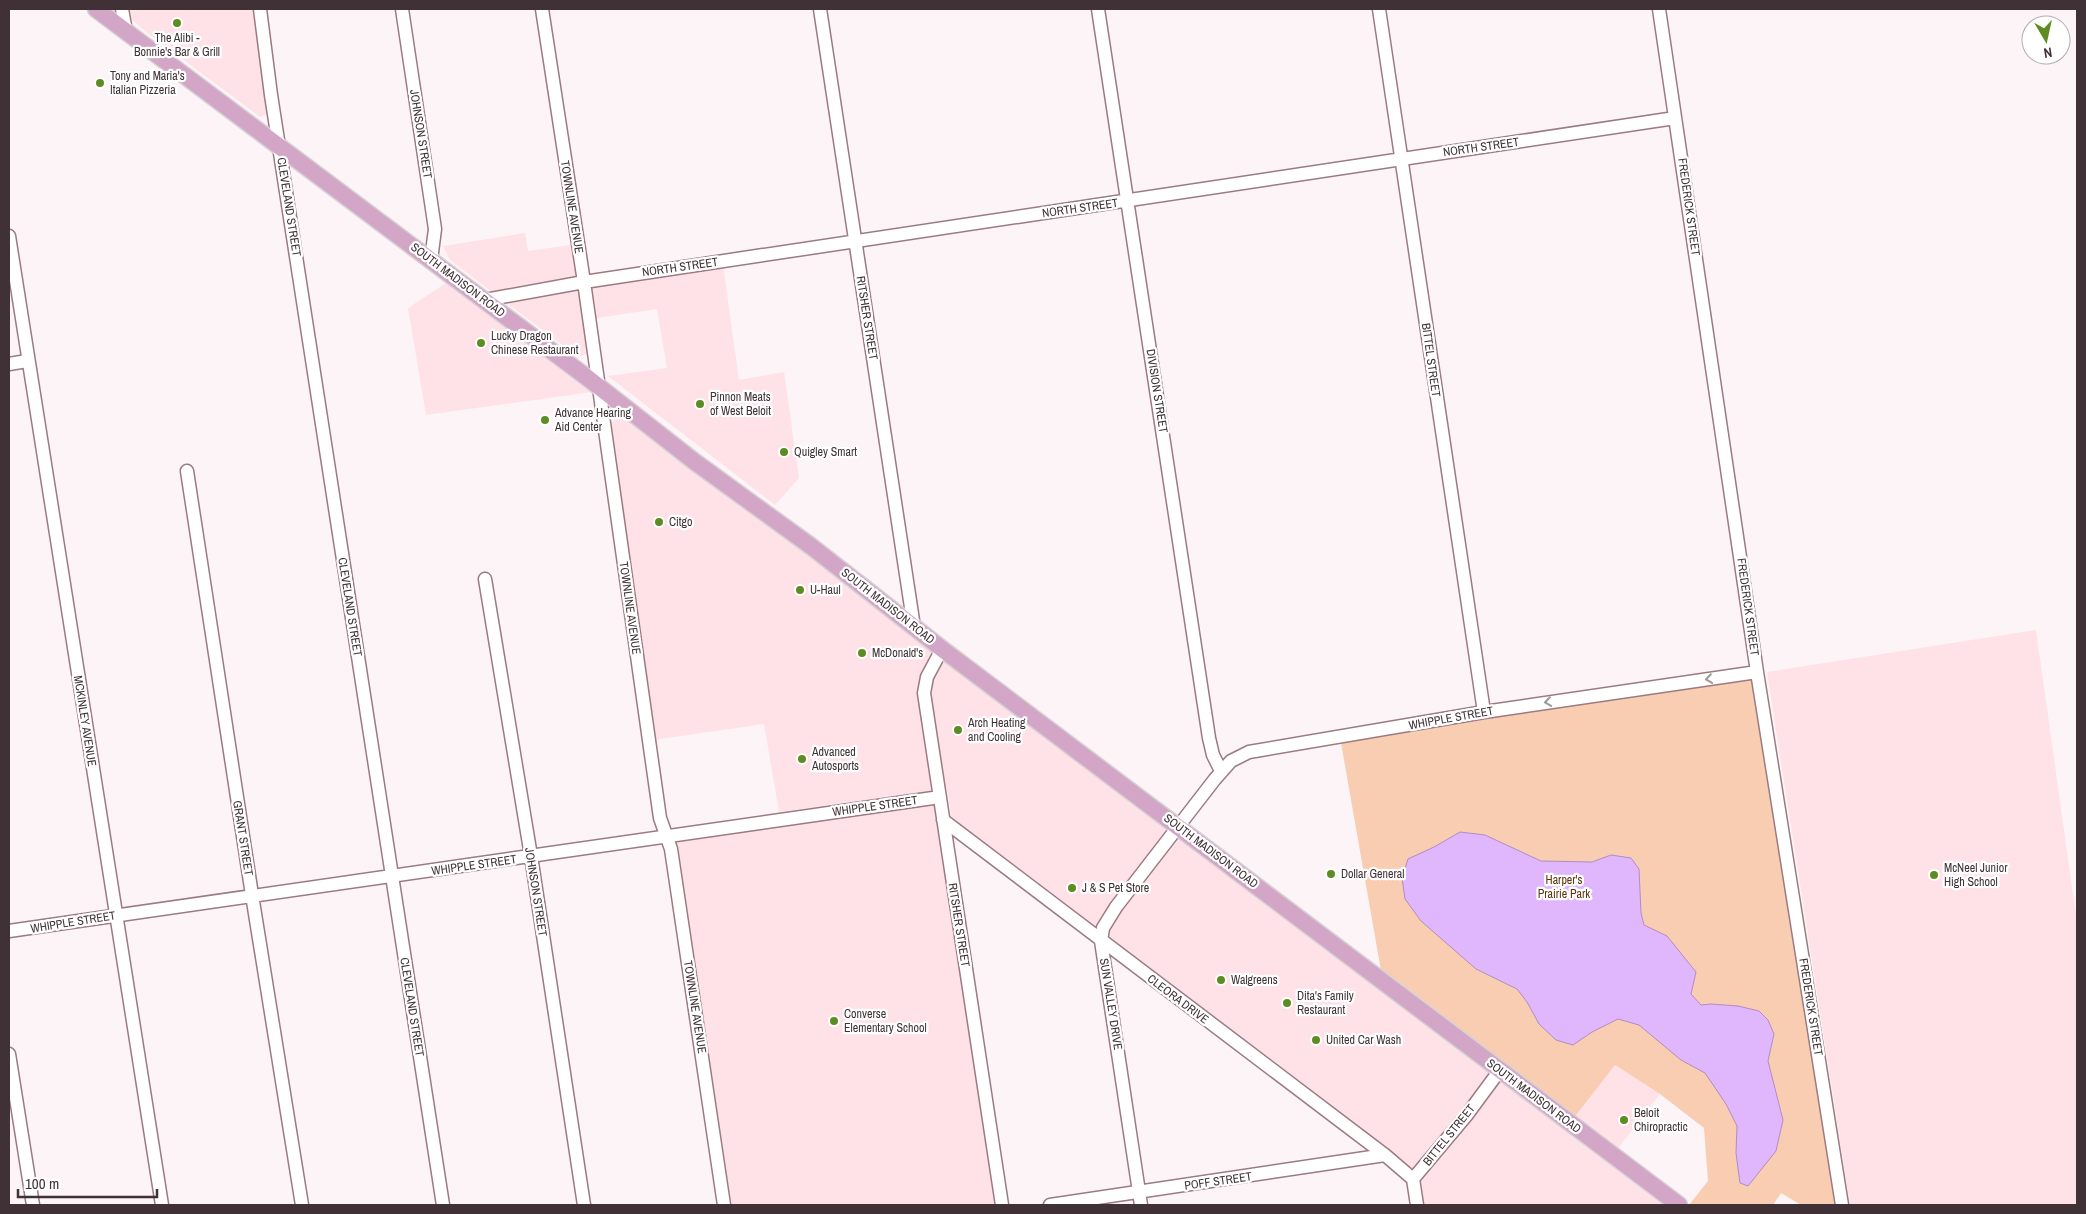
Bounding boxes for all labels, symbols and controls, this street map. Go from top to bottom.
north arrow [2021,15,2071,65]
marker: The Alibi - Bonnie's Bar & Grill [171,17,183,29]
place label: The Alibi - Bonnie's Bar & Grill [134,30,220,60]
text: N [2043,43,2054,62]
place label: Tony and Maria's Italian Pizzeria [110,68,185,98]
marker: Tony and Maria's Italian Pizzeria [94,77,106,89]
street label: JOHNSON STREET [406,88,436,180]
street label: NORTH STREET [1442,134,1520,160]
street label: CLEVELAND STREET [273,156,305,258]
street label: FREDERICK STREET [1674,157,1704,257]
street label: TOWNLINE AVENUE [557,159,587,255]
street label: NORTH STREET [1041,195,1119,221]
street label: SOUTH MADISON ROAD [408,239,508,321]
street label: NORTH STREET [641,254,719,280]
street label: RITSHER STREET [852,275,882,361]
street label: BITTEL STREET [1418,322,1444,398]
place label: Lucky Dragon Chinese Restaurant [491,328,579,358]
marker: Lucky Dragon Chinese Restaurant [475,337,487,349]
street label: DIVISION STREET [1142,348,1172,434]
place label: Pinnon Meats of West Beloit [710,389,771,419]
marker: Pinnon Meats of West Beloit [694,398,706,410]
place label: Advance Hearing Aid Center [554,405,632,435]
marker: Advance Hearing Aid Center [539,414,551,426]
place label: Quigley Smart [794,444,857,460]
marker: Quigley Smart [778,446,790,458]
place label: Citgo [669,514,693,530]
marker: Citgo [653,516,665,528]
street label: CLEVELAND STREET [334,556,366,658]
street label: FREDERICK STREET [1733,557,1763,657]
street label: TOWNLINE AVENUE [616,560,644,656]
street label: SOUTH MADISON ROAD [838,565,938,647]
place label: U-Haul [810,582,841,598]
marker: U-Haul [794,584,806,596]
place label: McDonald's [872,645,923,661]
marker: McDonald's [856,647,868,659]
one-way arrow [1704,673,1712,684]
street label: MCKINLEY AVENUE [70,674,100,768]
one-way arrow [1544,697,1552,707]
street label: WHIPPLE STREET [1407,703,1495,733]
place label: Arch Heating and Cooling [967,715,1026,745]
marker: Arch Heating and Cooling [952,724,964,736]
place label: Advanced Autosports [811,744,859,774]
marker: Advanced Autosports [796,753,808,765]
street label: WHIPPLE STREET [831,792,919,820]
street label: GRANT STREET [229,799,257,877]
street label: SOUTH MADISON ROAD [1161,810,1261,892]
street label: JOHNSON STREET [521,846,551,938]
street label: WHIPPLE STREET [430,851,518,879]
place label: McNeel Junior High School [1944,860,2008,890]
place label: Dollar General [1341,866,1404,882]
marker: Dollar General [1325,868,1337,880]
marker: McNeel Junior High School [1928,869,1940,881]
park label: Harper's Prairie Park [1538,872,1590,902]
place label: J & S Pet Store [1082,880,1149,896]
street label: RITSHER STREET [944,882,974,968]
marker: J & S Pet Store [1066,882,1078,894]
street label: WHIPPLE STREET [29,907,117,937]
street label: CLEVELAND STREET [396,956,428,1058]
street label: SUN VALLEY DRIVE [1096,957,1126,1051]
street label: FREDERICK STREET [1795,957,1827,1057]
street label: TOWNLINE AVENUE [680,959,710,1055]
street label: CLEORA DRIVE [1144,971,1212,1027]
place label: Walgreens [1231,972,1278,988]
marker: Walgreens [1215,974,1227,986]
place label: Dita's Family Restaurant [1297,988,1354,1018]
marker: Dita's Family Restaurant [1281,997,1293,1009]
place label: Converse Elementary School [844,1006,927,1036]
marker: Converse Elementary School [828,1015,840,1027]
place label: United Car Wash [1326,1032,1401,1048]
marker: United Car Wash [1310,1034,1322,1046]
street label: SOUTH MADISON ROAD [1484,1055,1584,1137]
street label: BITTEL STREET [1419,1101,1479,1169]
place label: Beloit Chiropractic [1634,1105,1688,1135]
marker: Beloit Chiropractic [1618,1114,1630,1126]
scale bar [18,1166,156,1198]
street label: POFF STREET [1183,1168,1253,1194]
text: 100 m [25,1173,59,1194]

